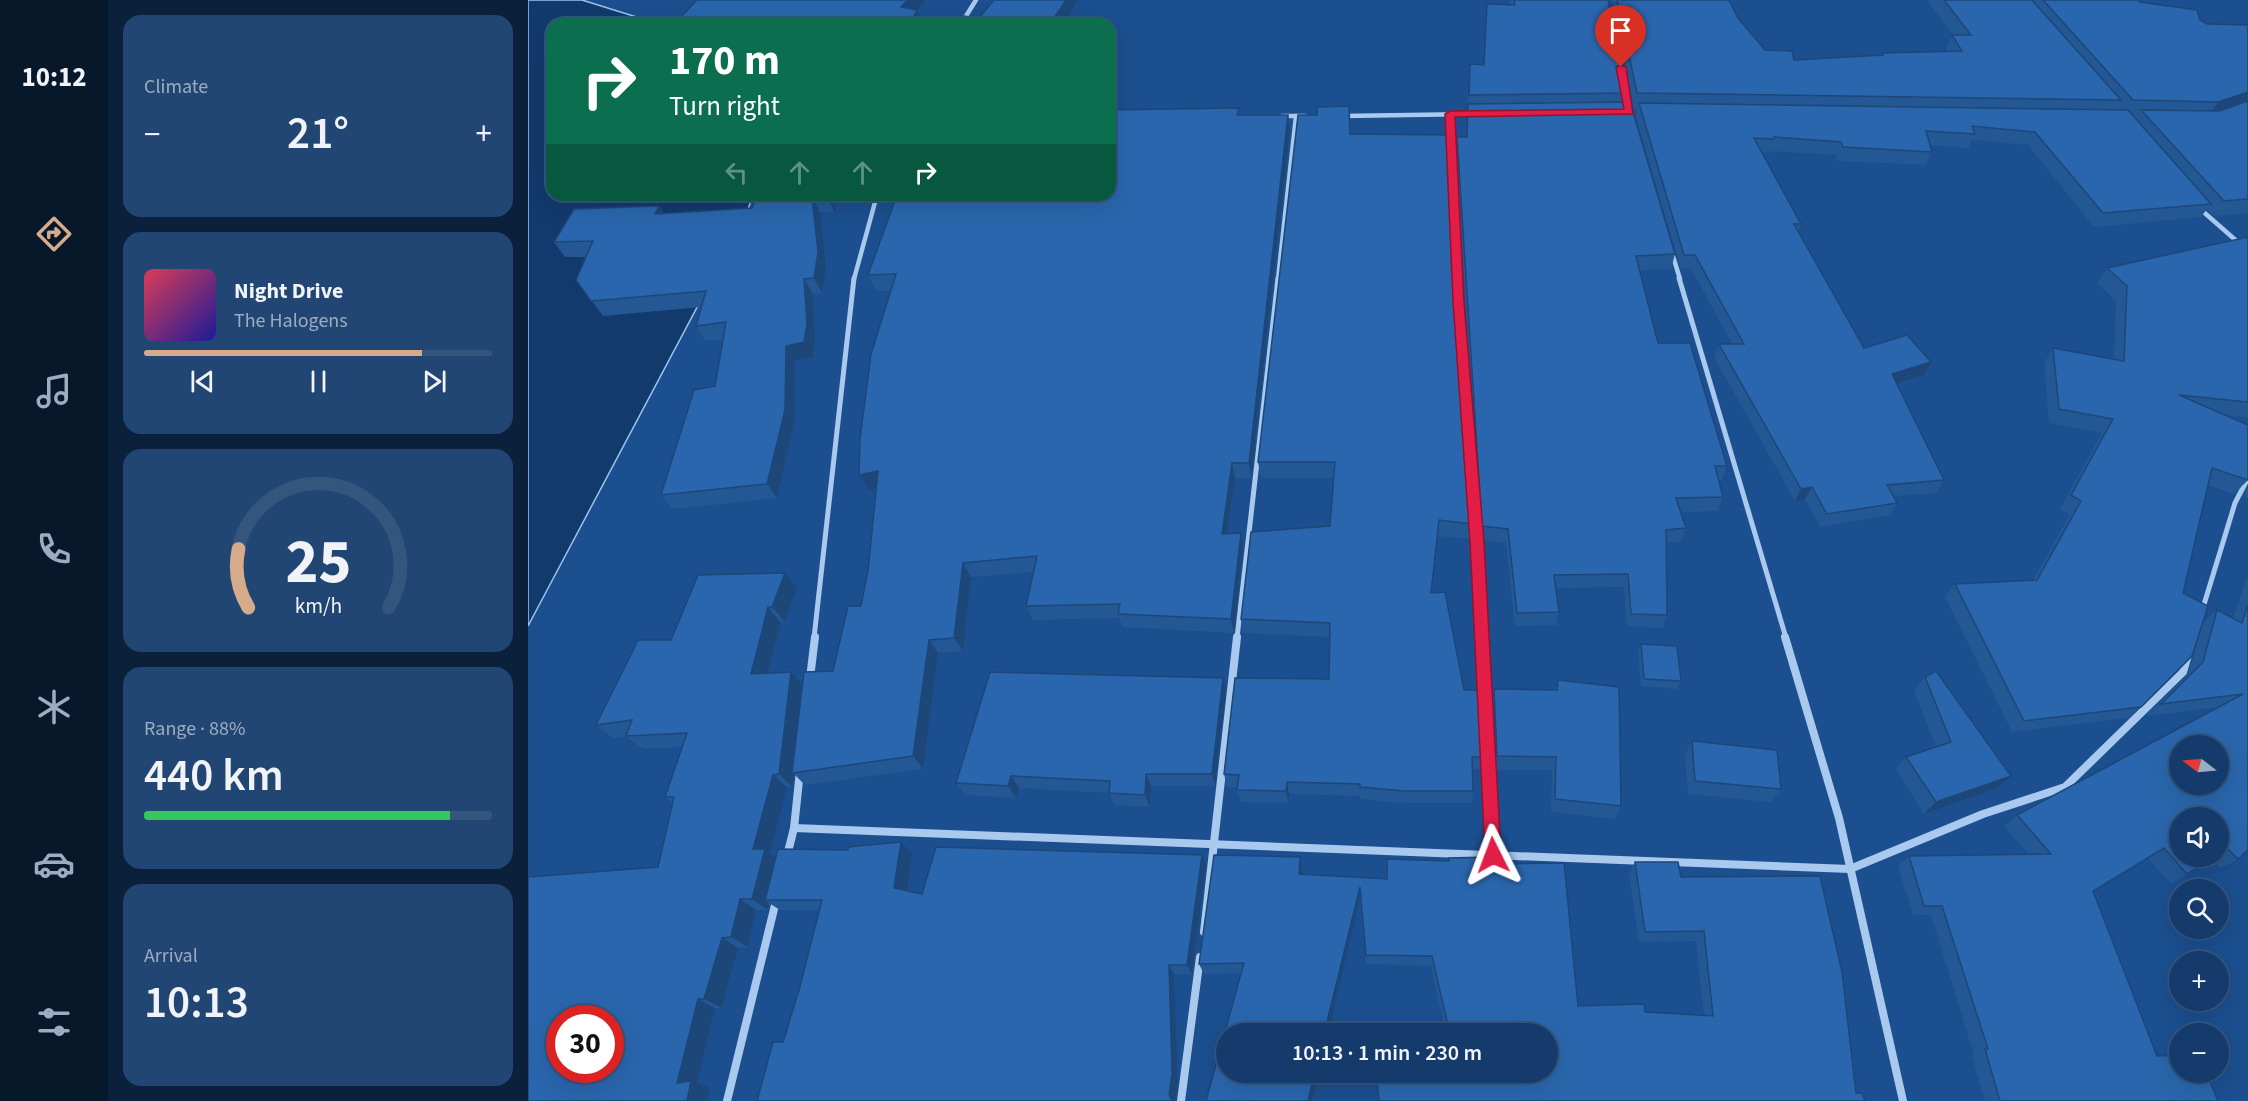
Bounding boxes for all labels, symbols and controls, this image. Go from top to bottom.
pin [1595,5,1646,67]
icon: arrive [1604,14,1637,47]
text: 170 m [669,31,780,91]
icon: right [570,42,648,120]
text: 10:12 [21,58,87,97]
text: Climate [144,73,208,101]
text: Turn right [669,87,780,126]
text: 21° [287,102,349,166]
text: − [144,111,160,158]
text: + [476,111,492,158]
icon: left [720,156,753,189]
icon: ahead [783,156,816,189]
icon: ahead [846,156,879,189]
icon: right [909,156,942,189]
icon: directions [33,213,75,255]
text: Night Drive [234,275,343,307]
text: The Halogens [234,307,348,335]
icon: previous [186,365,219,398]
icon: pause [302,365,335,398]
icon: next [418,365,451,398]
icon: music [33,370,75,412]
text: 25 [285,518,351,607]
icon: phone [33,528,75,570]
text: km/h [294,591,342,622]
icon: climate [33,686,75,728]
text: Range · 88% [144,715,245,743]
north arrow [2169,735,2229,795]
map controls [2169,735,2229,1083]
text: 440 km [144,744,284,808]
button: sound [2169,807,2229,867]
position arrow [1461,823,1525,887]
icon: car [33,843,75,885]
button: search [2169,879,2229,939]
text: Arrival [144,942,198,970]
button: + [2169,951,2229,1011]
text: 10:13 [144,971,249,1035]
icon: filters [33,1001,75,1043]
speed limit sign: 30 [546,1005,624,1083]
button: − [2169,1023,2229,1083]
text: 10:13 · 1 min · 230 m [1292,1037,1482,1069]

